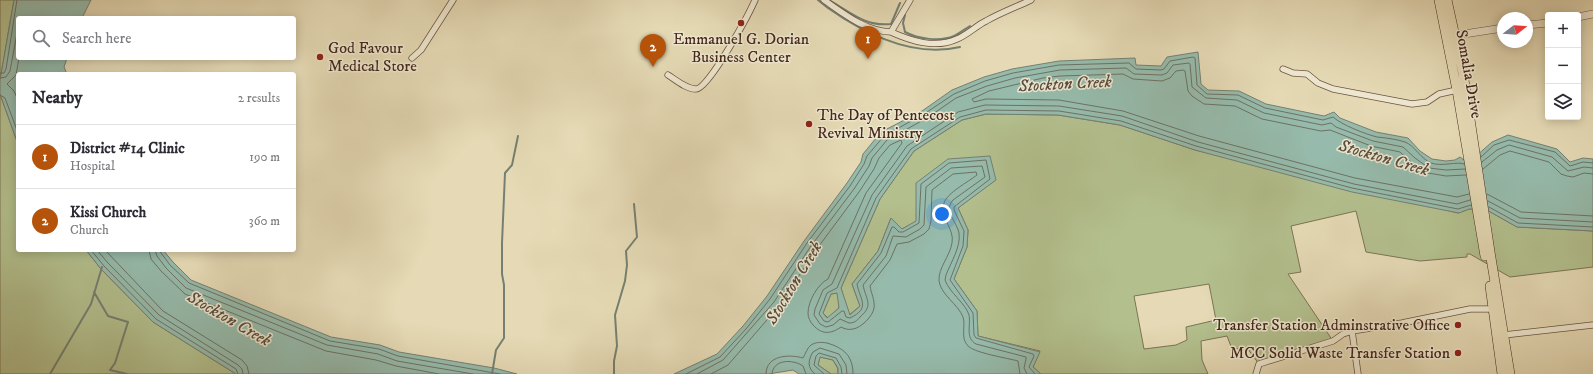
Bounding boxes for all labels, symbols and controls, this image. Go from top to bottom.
north arrow [1497,12,1533,48]
map controls [1545,12,1581,120]
button: + [1545,12,1581,48]
search box [16,16,296,60]
marker: Emmanuel G. Dorian Business Center [736,18,746,28]
pin: 1 [855,26,881,59]
icon: search [30,27,52,49]
street label: Somalia Drive [1451,28,1487,120]
text: Search here [62,29,131,48]
place label: Emmanuel G. Dorian Business Center [673,29,810,67]
pin: 2 [640,34,666,67]
place label: God Favour Medical Store [328,38,417,76]
button: − [1545,48,1581,84]
marker: God Favour Medical Store [315,52,325,62]
water label: Stockton Creek [1017,71,1113,97]
button: layers [1545,84,1581,120]
text: Nearby [32,87,82,109]
text: 2 results [238,90,280,106]
place label: The Day of Pentecost Revival Ministry [817,105,954,143]
marker: The Day of Pentecost Revival Ministry [804,119,814,129]
water label: Stockton Creek [1335,134,1433,182]
text: District #14 Clinic [70,139,185,158]
text: 1 [43,149,47,165]
text: 190 m [249,149,280,165]
text: Hospital [70,158,115,174]
text: Kissi Church [70,203,146,222]
your location [932,204,952,224]
text: 2 [42,213,48,229]
text: 360 m [249,213,280,229]
text: Church [70,222,109,238]
water label: Stockton Creek [760,237,828,329]
water label: Stockton Creek [182,286,276,352]
place label: Transfer Station Adminstrative Office [1213,315,1450,335]
marker: Transfer Station Adminstrative Office [1453,320,1463,330]
place label: MCC Solid Waste Transfer Station [1230,343,1451,363]
marker: MCC Solid Waste Transfer Station [1453,348,1463,358]

